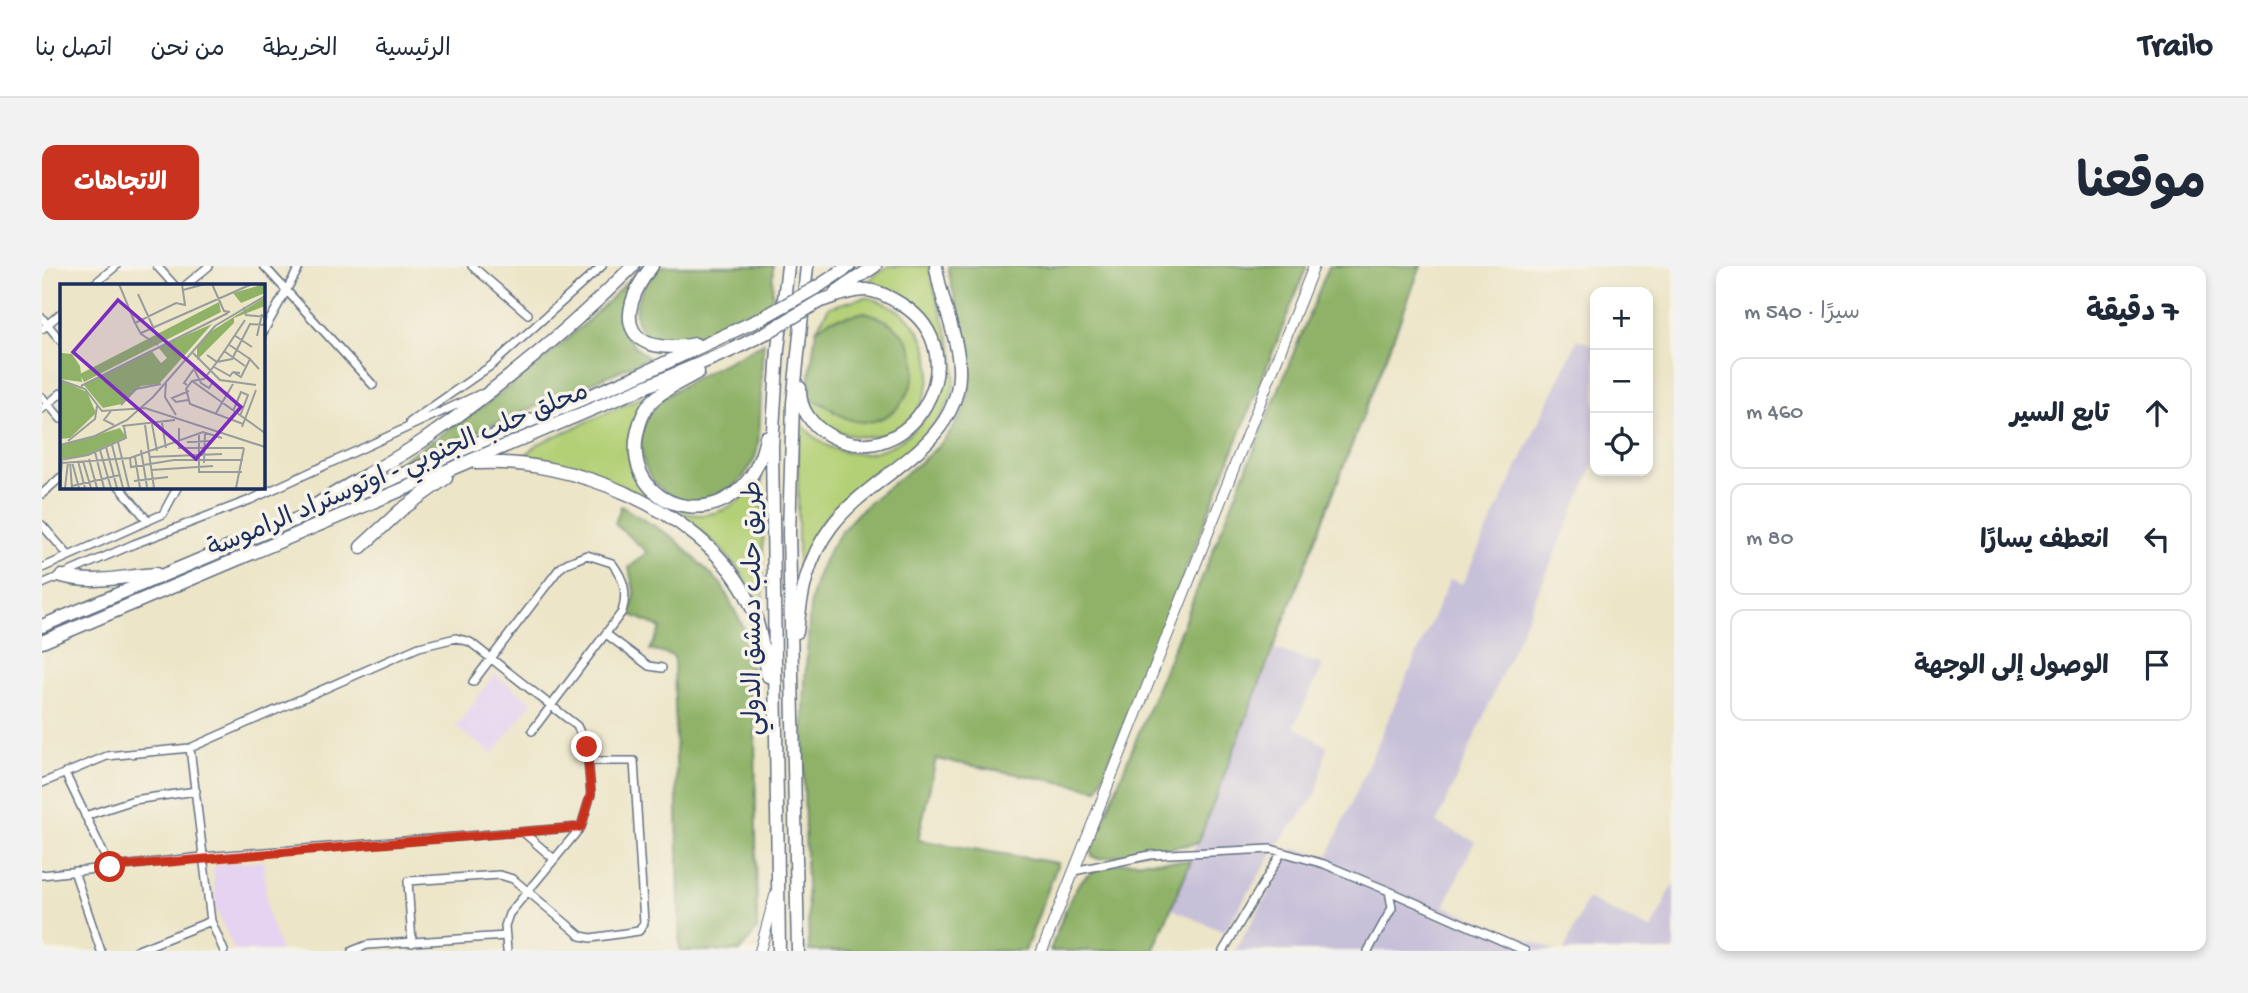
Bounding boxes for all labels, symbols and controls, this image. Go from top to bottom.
text: Trailo [2139,29,2213,67]
text: اتصل بنا [35,36,112,65]
text: من نحن [150,36,225,65]
text: الخريطة [263,36,338,65]
text: الرئيسية [376,36,451,65]
button: الاتجاهات [42,145,199,220]
text: موقعنا [2076,158,2206,216]
inset map [60,284,264,488]
map controls [1590,287,1653,476]
button: + [1590,287,1653,350]
text: 7 دقيقة [2086,297,2178,332]
text: سيرًا · 540 m [1744,300,1860,327]
button: − [1590,350,1653,413]
street label: محلق حلب الجنوبي - اوتوستراد الراموسة [204,378,595,569]
icon: ahead [2138,394,2176,432]
text: 460 m [1746,400,1803,427]
text: تابع السير [2010,401,2109,432]
button: locate [1590,413,1653,476]
street label: طريق حلب دمشق الدولي [740,481,774,735]
icon: left [2138,520,2176,558]
text: 80 m [1746,526,1793,553]
text: انعطف يسارًا [1980,527,2109,558]
icon: arrive [2138,646,2176,684]
text: الوصول إلى الوجهة [1914,653,2109,684]
route end [571,731,602,762]
route start [94,851,125,882]

